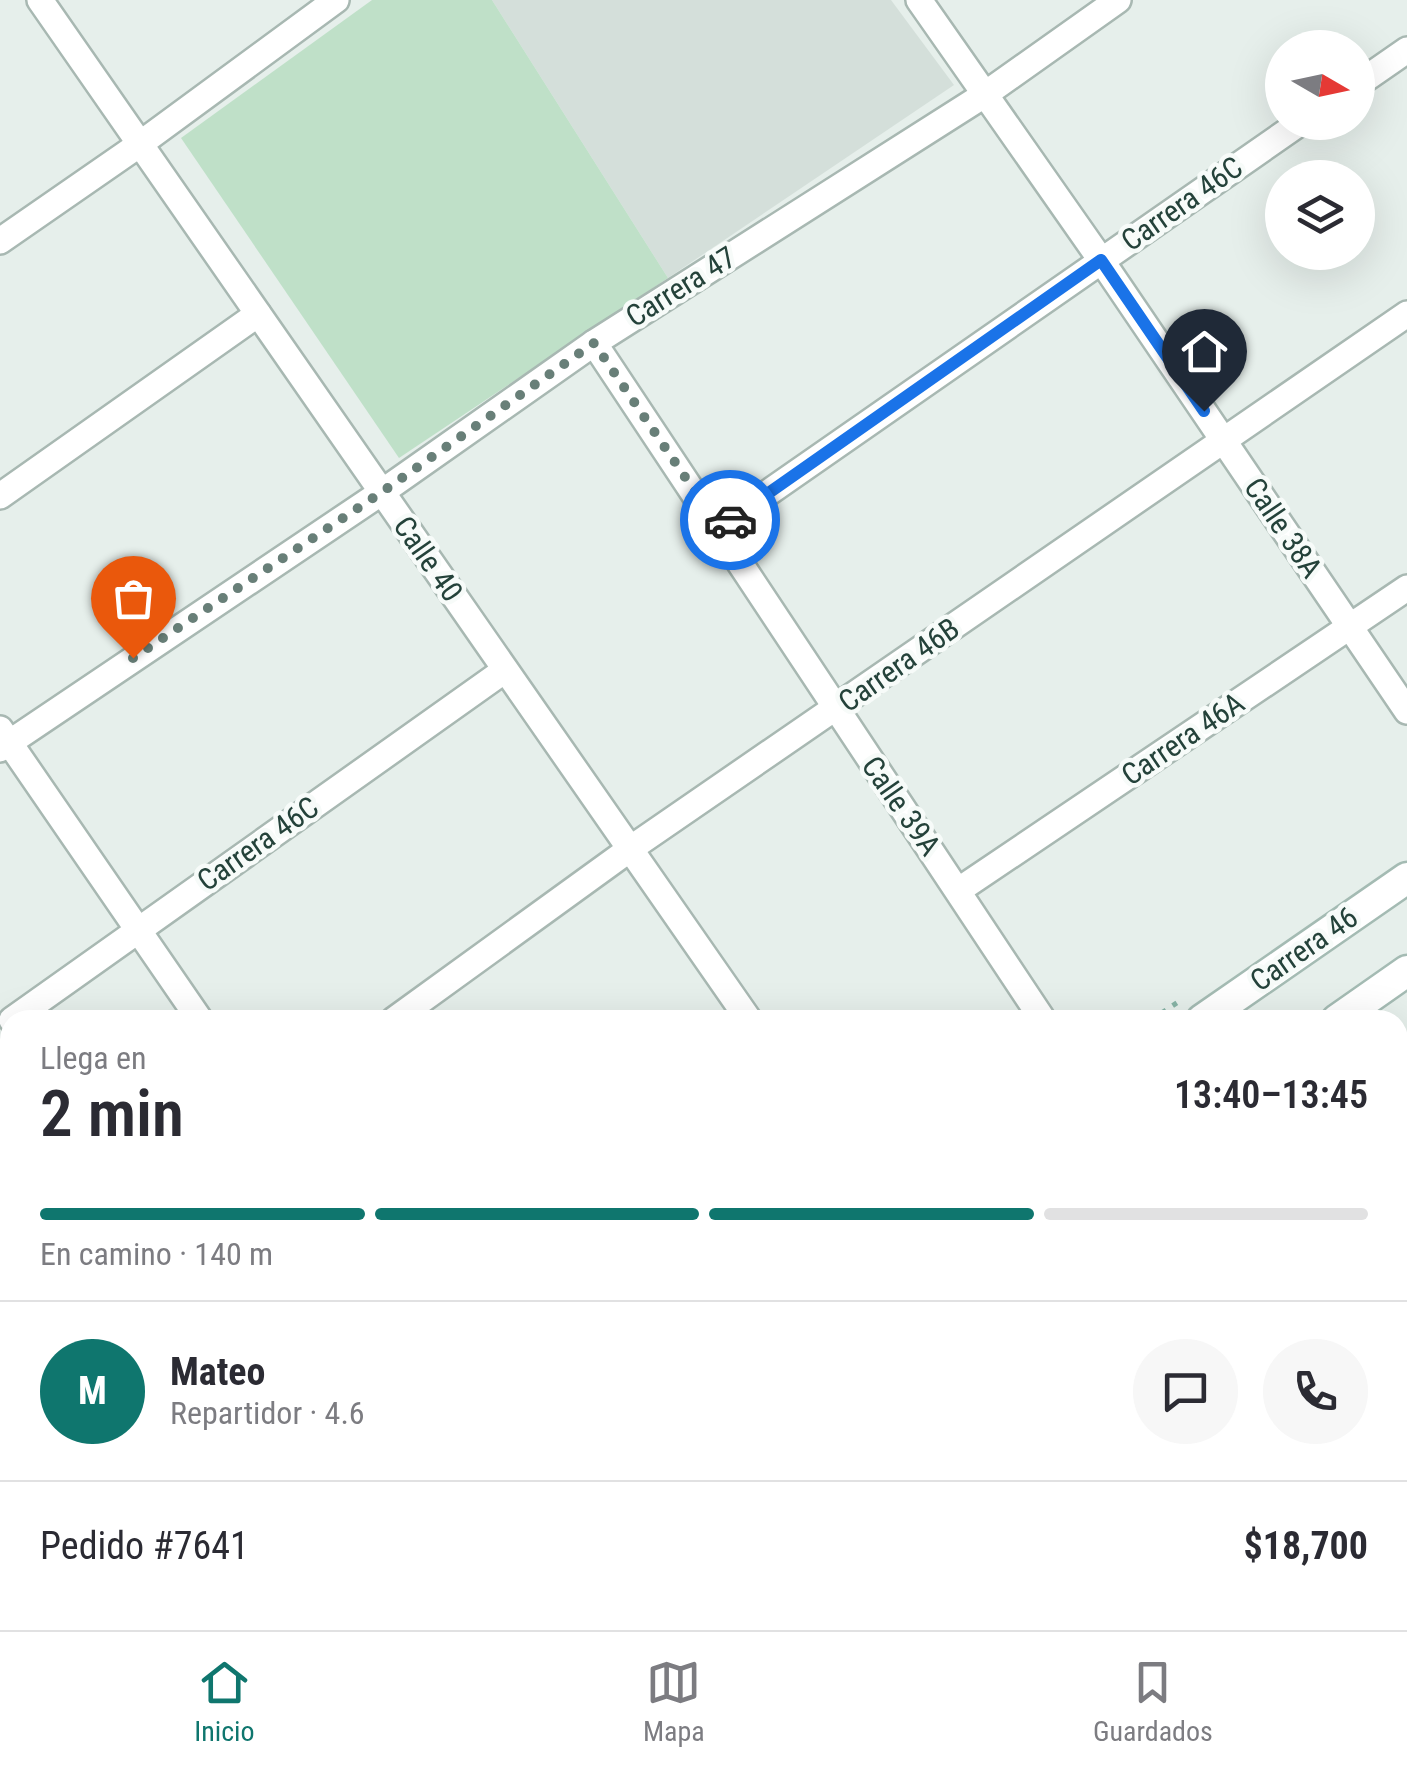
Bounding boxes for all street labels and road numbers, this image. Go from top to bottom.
street label: Carrera 46C [1114,149,1249,258]
street label: Carrera 47 [619,239,742,334]
street label: Calle 38A [1237,471,1330,584]
street label: Calle 40 [387,509,470,608]
street label: Carrera 46B [832,610,966,719]
street label: Carrera 46A [1115,685,1251,792]
street label: Calle 39A [855,749,948,862]
street label: Carrera 46C [190,789,325,898]
street label: Carrera 46 [1243,899,1364,998]

